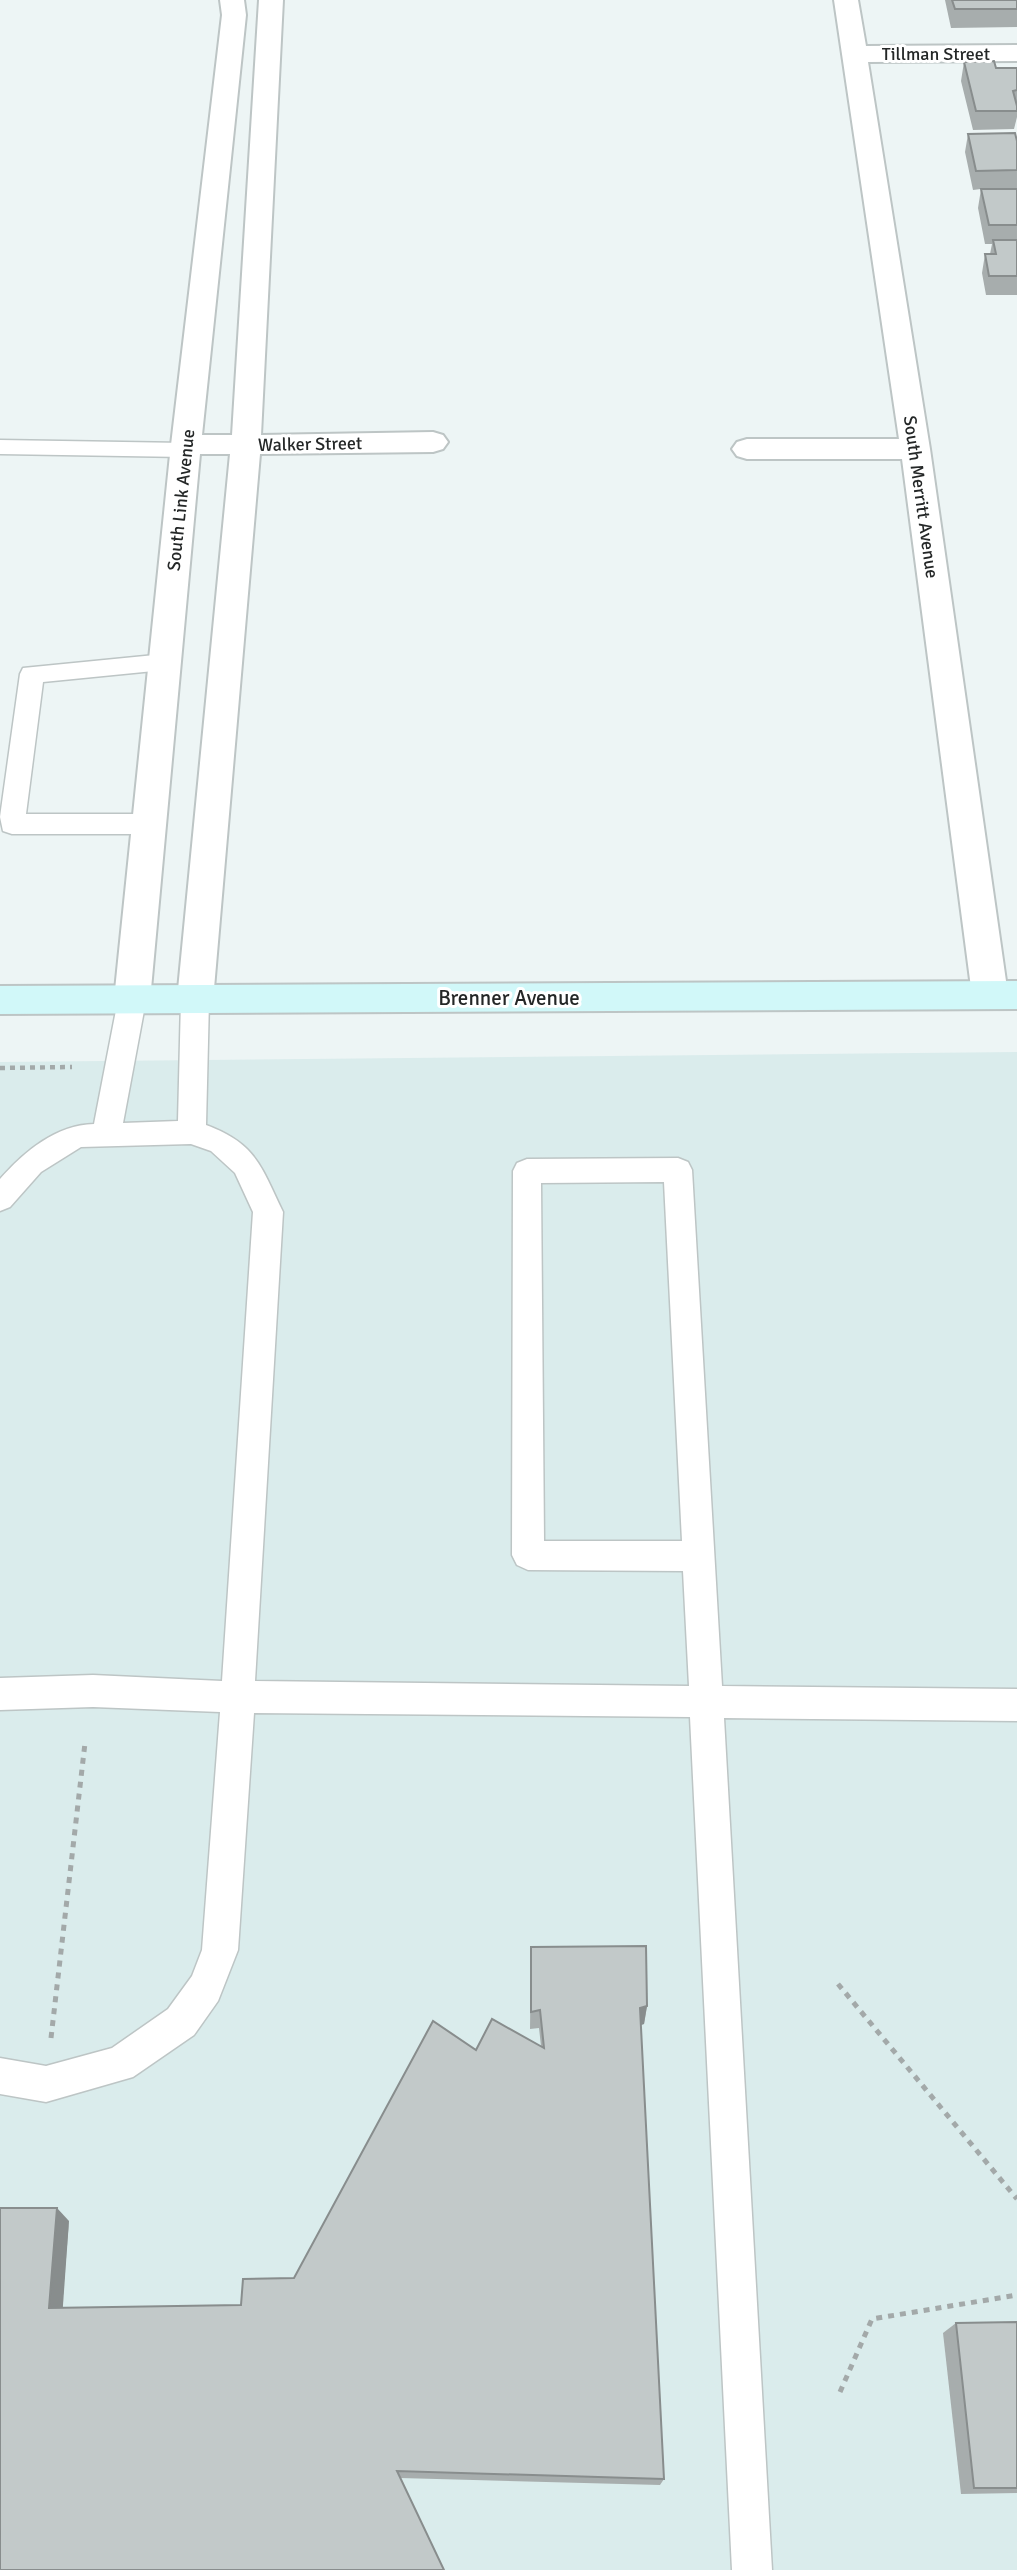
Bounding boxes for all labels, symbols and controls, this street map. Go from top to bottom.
street label: Tillman Street [882,43,990,65]
street label: South Merritt Avenue [899,414,943,580]
street label: South Link Avenue [163,428,199,572]
street label: Walker Street [258,432,362,456]
street label: Brenner Avenue [438,985,580,1011]

